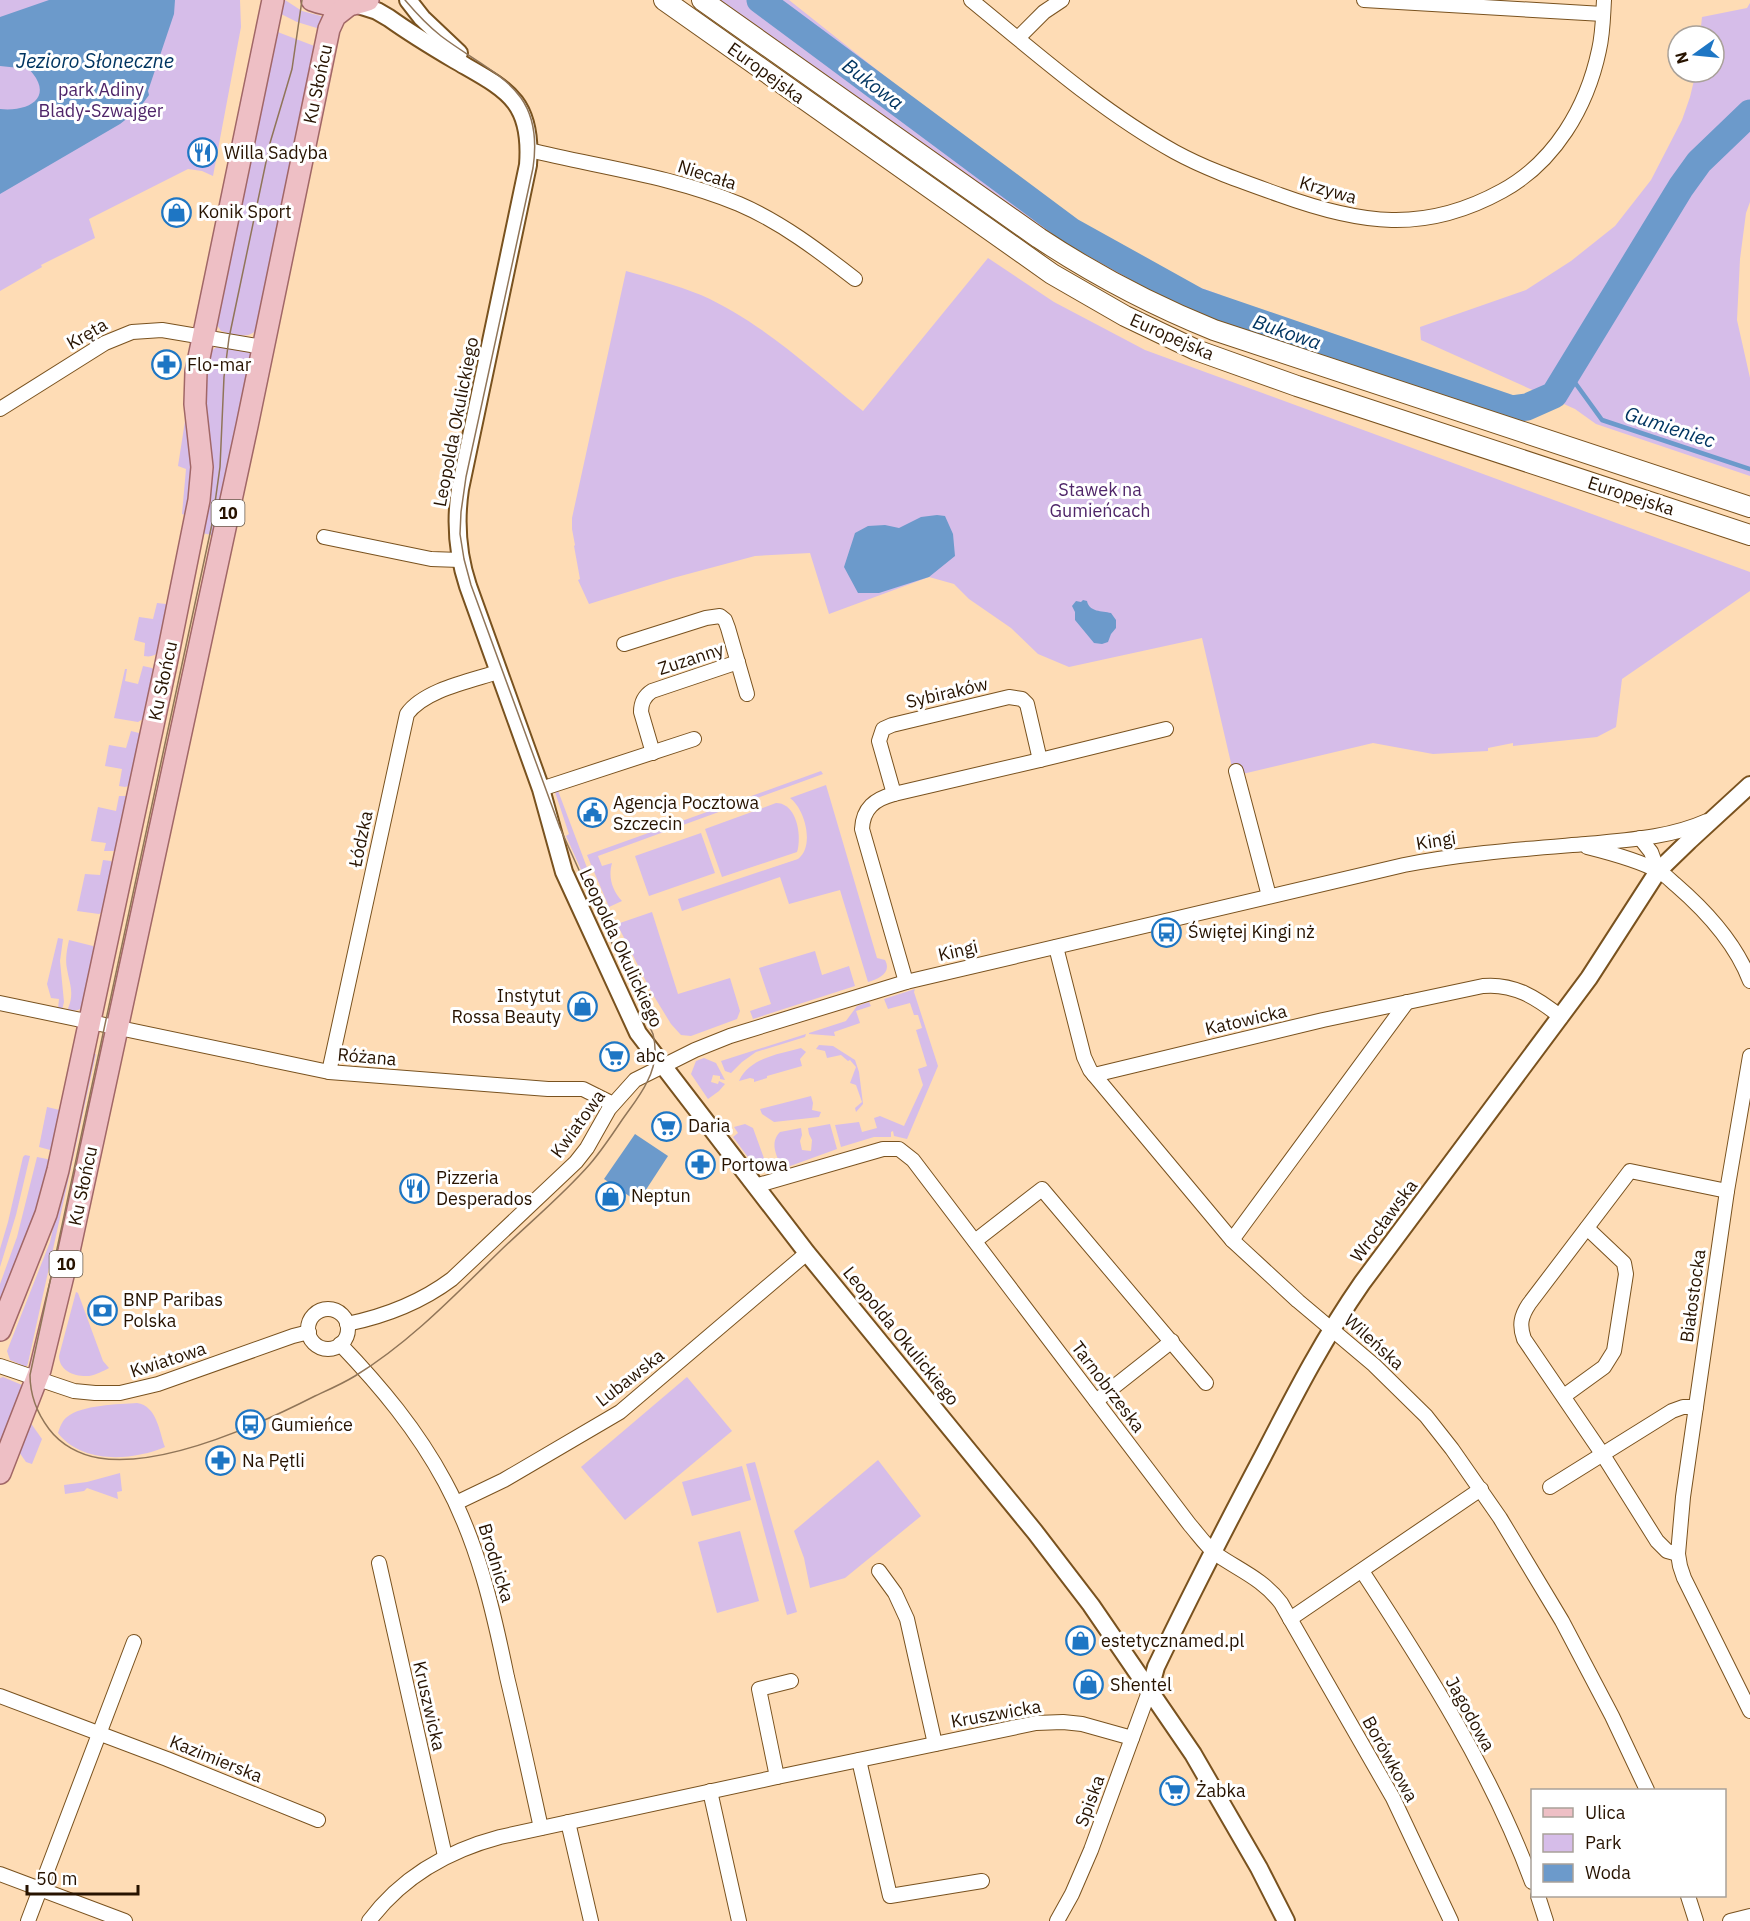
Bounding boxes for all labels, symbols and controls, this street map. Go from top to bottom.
north arrow [1666,24,1726,84]
street label: Europejska [723,37,810,109]
street label: Ku Słońcu [298,42,337,126]
water label: Jezioro Słoneczne [16,47,174,74]
text: N [1670,50,1693,66]
water label: Bukowa [837,52,910,116]
park label: park Adiny Blady-Szwajger [39,78,164,122]
restaurant icon: Willa Sadyba [187,137,219,169]
place label: Willa Sadyba [224,141,328,164]
street label: Niecała [675,154,740,195]
street label: Krzywa [1297,170,1360,209]
shop icon: Konik Sport [161,196,193,228]
place label: Konik Sport [198,200,291,223]
water label: Bukowa [1250,307,1325,356]
street label: Europejska [1126,308,1218,365]
street label: Kręta [62,313,112,354]
street label: Leopolda Okulickiego [428,335,483,509]
pharmacy icon: Flo-mar [150,349,182,381]
place label: Flo-mar [187,353,252,376]
water label: Gumieniec [1622,399,1719,454]
street label: Europejska [1585,471,1678,520]
park label: Stawek na Gumieńcach [1050,478,1151,522]
road number: 10 [212,500,244,526]
street label: Zuzanny [655,637,727,680]
street label: Ku Słońcu [143,639,182,723]
street label: Sybiraków [904,672,990,713]
place label: Agencja Pocztowa Szczecin [613,791,759,835]
public building icon: Agencja Pocztowa Szczecin [576,797,608,829]
street label: Łódzka [343,808,378,870]
street label: Kingi [1414,826,1458,855]
street label: Leopolda Okulickiego [575,865,668,1031]
bus stop icon: Świętej Kingi nż [1151,916,1183,948]
place label: Świętej Kingi nż [1188,920,1315,943]
street label: Kingi [936,935,980,966]
place label: Instytut Rossa Beauty [452,984,561,1028]
shop icon: Instytut Rossa Beauty [566,990,598,1022]
street label: Katowicka [1203,999,1289,1040]
supermarket icon: abc [599,1040,631,1072]
street label: Różana [337,1042,398,1071]
place label: abc [636,1044,665,1067]
street label: Kwiatowa [545,1085,610,1162]
supermarket icon: Daria [651,1110,683,1142]
place label: Daria [688,1114,731,1137]
street label: Ku Słońcu [63,1144,102,1228]
pharmacy icon: Portowa [684,1149,716,1181]
place label: Portowa [721,1153,788,1176]
place label: Pizzeria Desperados [436,1166,532,1210]
restaurant icon: Pizzeria Desperados [399,1172,431,1204]
street label: Wrocławska [1345,1174,1422,1267]
shop icon: Neptun [594,1180,626,1212]
place label: Neptun [631,1184,691,1207]
street label: Białostocka [1675,1247,1710,1344]
road number: 10 [50,1251,82,1277]
street label: Leopolda Okulickiego [838,1261,965,1410]
place label: BNP Paribas Polska [123,1288,223,1332]
bank icon: BNP Paribas Polska [86,1294,118,1326]
street label: Wileńska [1339,1309,1410,1375]
street label: Kwiatowa [127,1336,209,1383]
street label: Tarnobrzeska [1067,1336,1150,1437]
street label: Lubawska [591,1343,669,1411]
bus stop icon: Gumieńce [234,1409,266,1441]
place label: Gumieńce [271,1413,353,1436]
pharmacy icon: Na Pętli [205,1445,237,1477]
place label: Na Pętli [242,1449,305,1472]
street label: Brodnicka [474,1520,520,1606]
shop icon: estetycznamed.pl [1064,1625,1096,1657]
place label: estetycznamed.pl [1101,1629,1244,1652]
street label: Kruszwicka [408,1659,451,1753]
shop icon: Shentel [1073,1669,1105,1701]
street label: Jagodowa [1441,1672,1501,1756]
place label: Shentel [1110,1673,1172,1696]
street label: Kruszwicka [949,1694,1043,1733]
street label: Borówkowa [1357,1712,1424,1806]
street label: Kazimierska [166,1730,266,1788]
street label: Spiska [1070,1772,1110,1830]
supermarket icon: Żabka [1159,1775,1191,1807]
place label: Żabka [1196,1779,1246,1802]
legend [1531,1789,1726,1897]
text: Ulica [1585,1801,1626,1824]
text: Park [1585,1831,1622,1854]
scale bar [27,1858,138,1896]
text: Woda [1585,1861,1631,1884]
text: 50 m [36,1867,78,1890]

